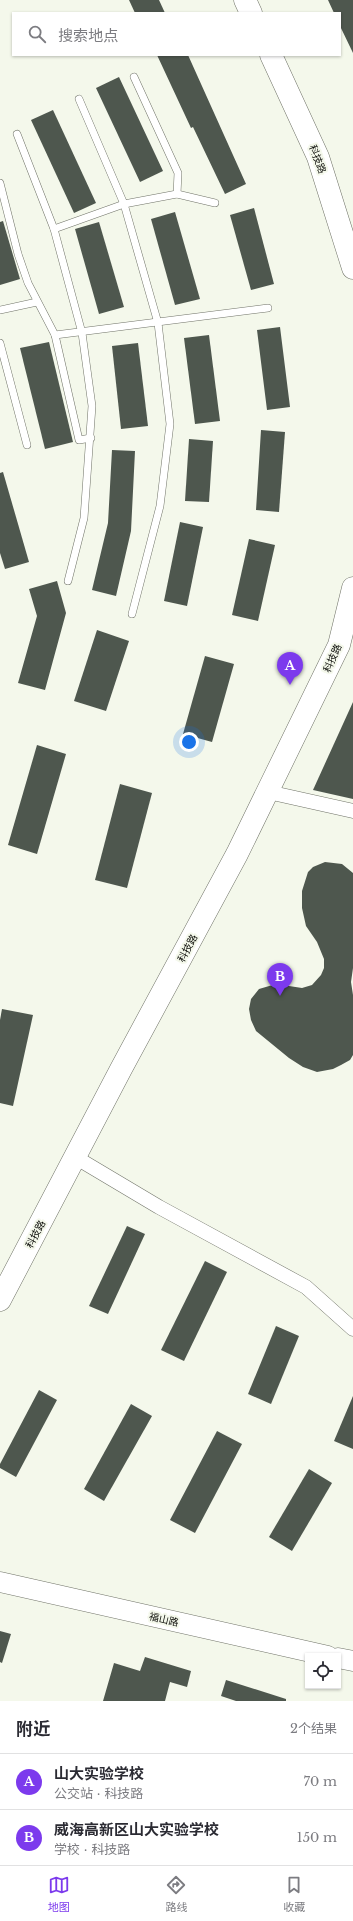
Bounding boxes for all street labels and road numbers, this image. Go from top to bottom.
street label: 科技路 [306,143,329,176]
street label: 科技路 [320,642,344,675]
street label: 科技路 [175,932,200,965]
street label: 科技路 [23,1218,48,1251]
street label: 福山路 [148,1610,180,1629]

